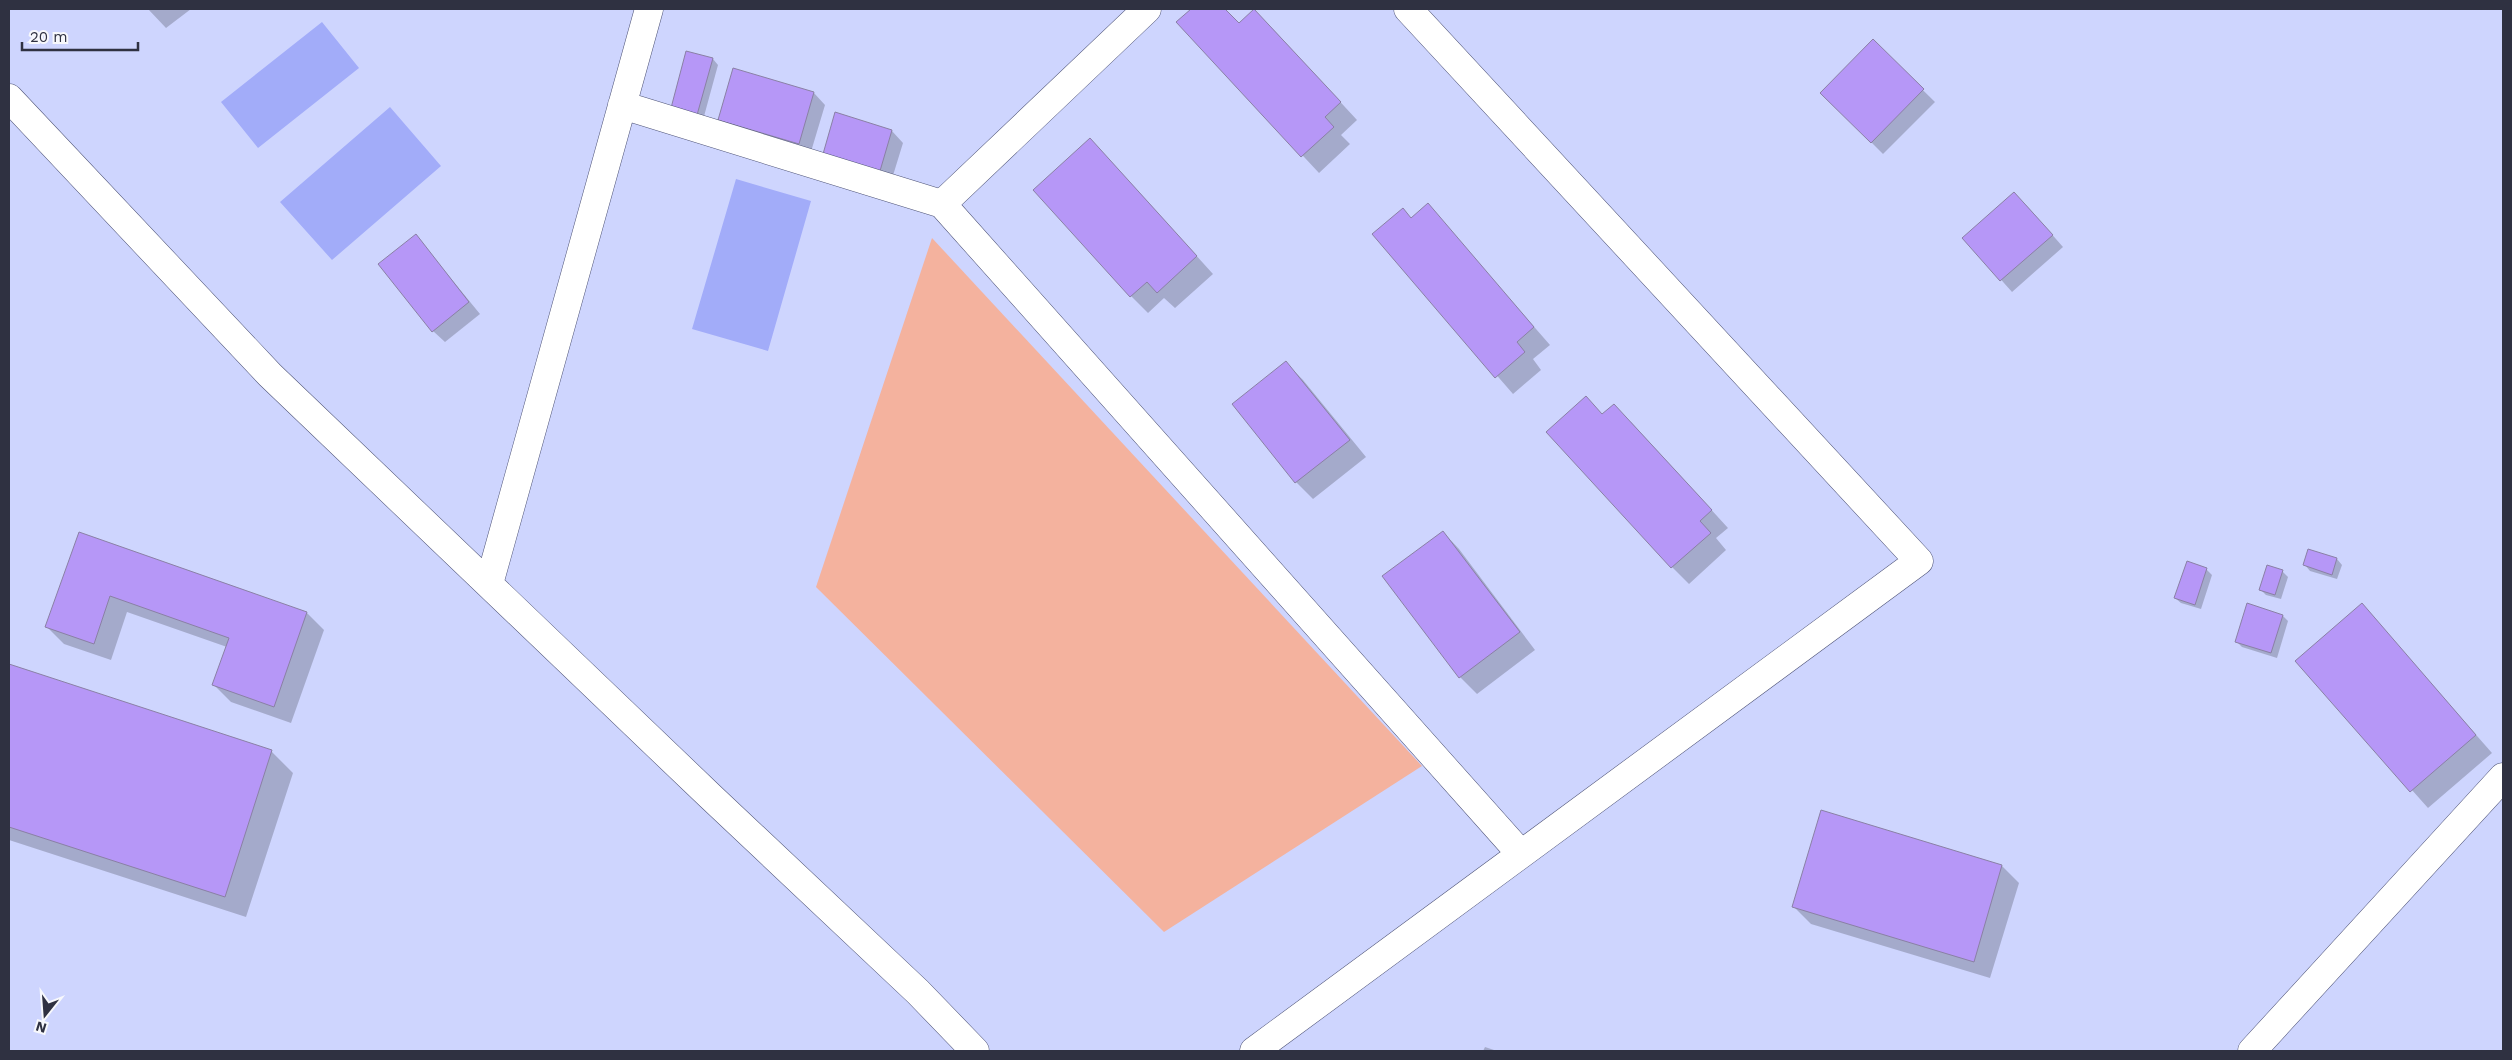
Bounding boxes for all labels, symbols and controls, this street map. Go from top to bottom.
scale bar [22,20,139,52]
text: 20 m [30,28,68,46]
north arrow [20,990,70,1040]
text: N [34,1018,48,1037]

